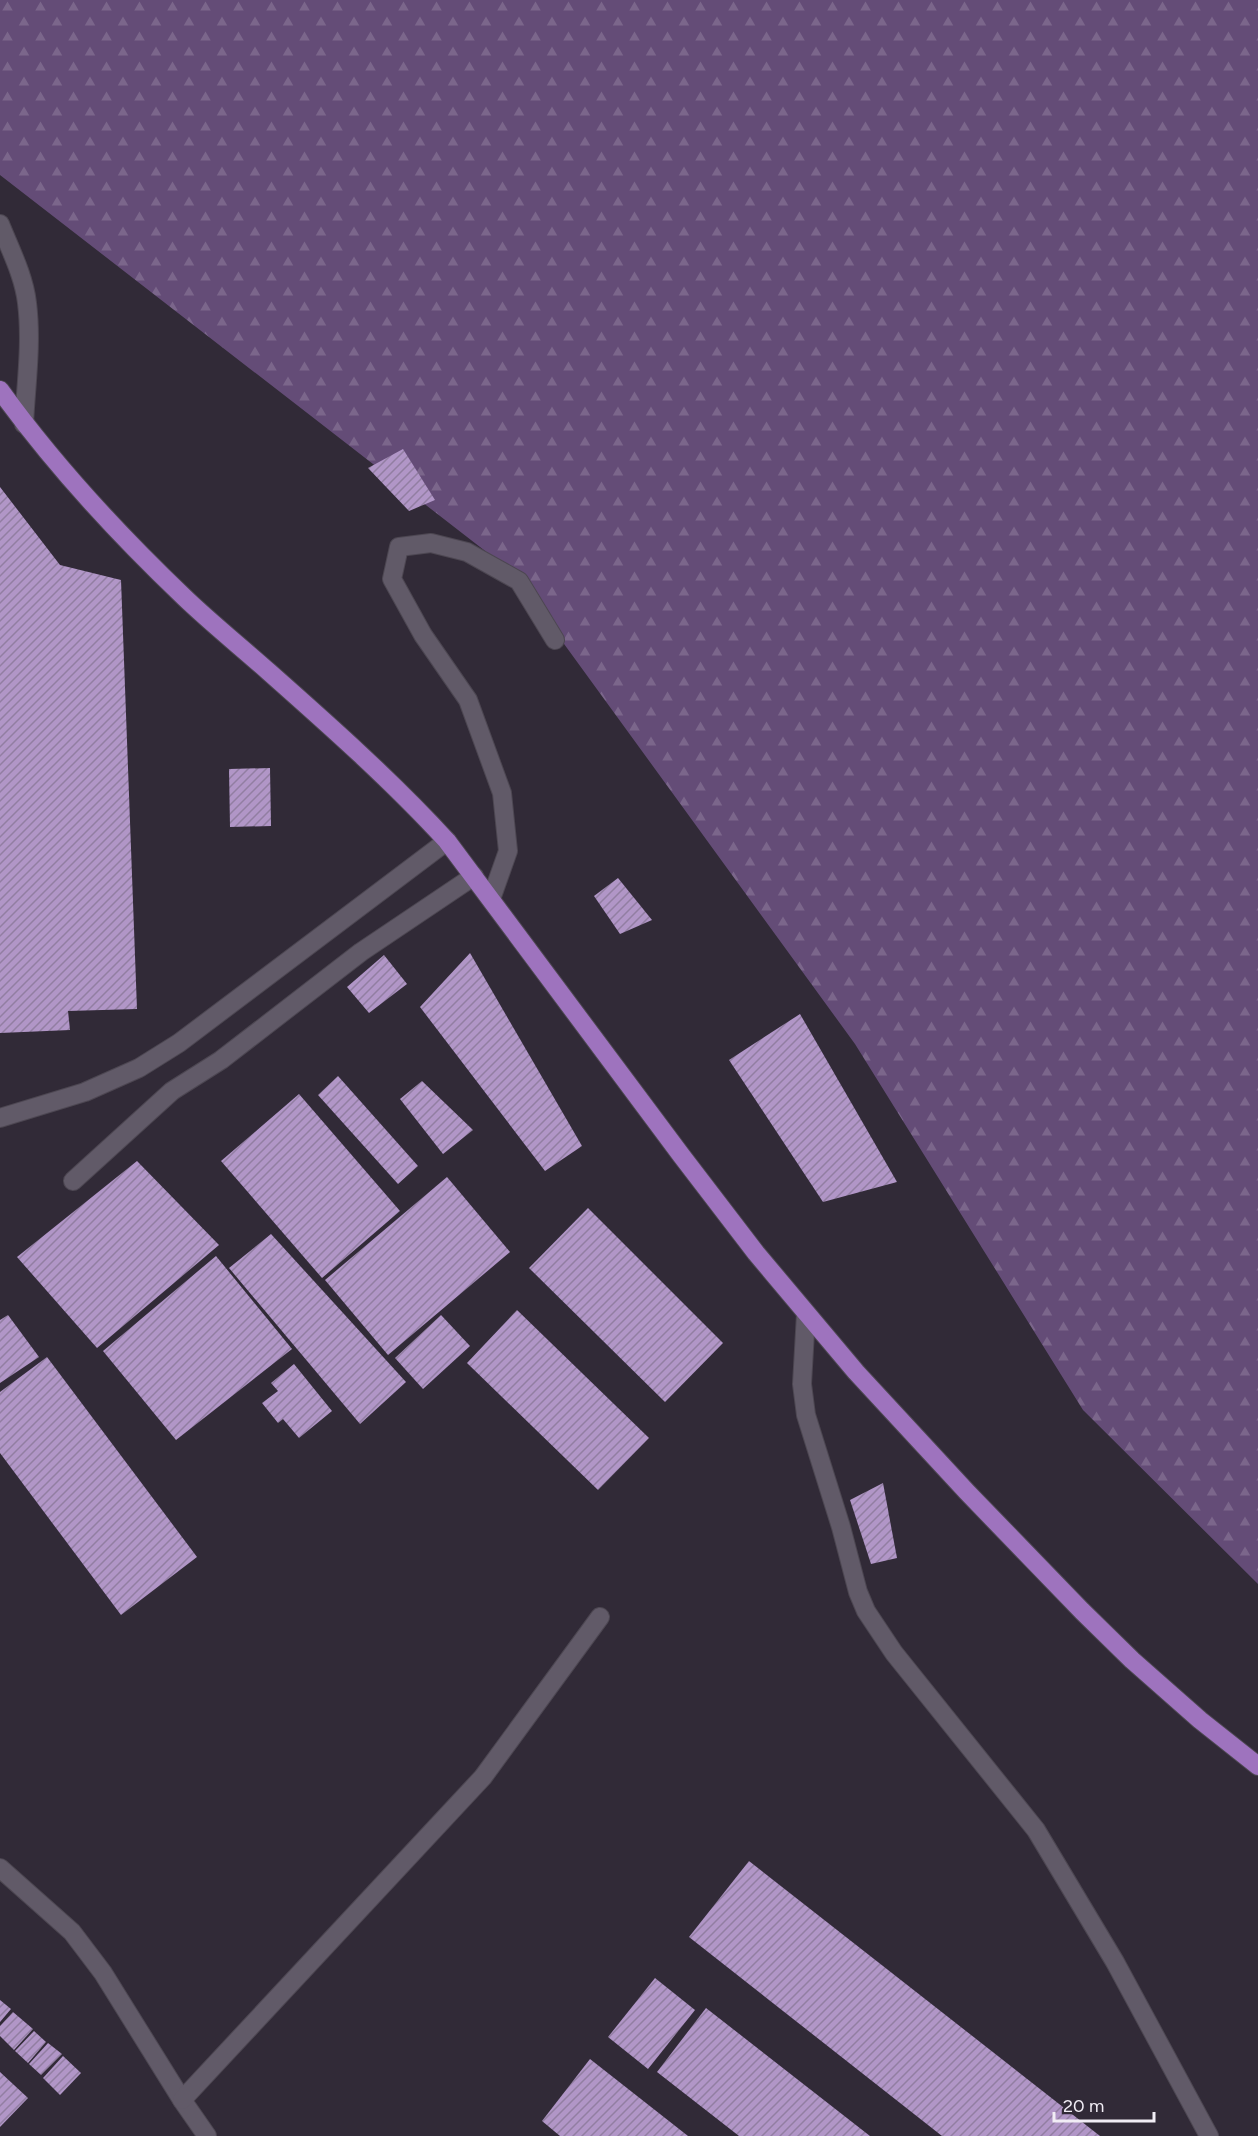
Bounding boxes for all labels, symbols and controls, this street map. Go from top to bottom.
scale bar [1054,2085,1154,2123]
text: 20 m [1063,2095,1104,2117]

